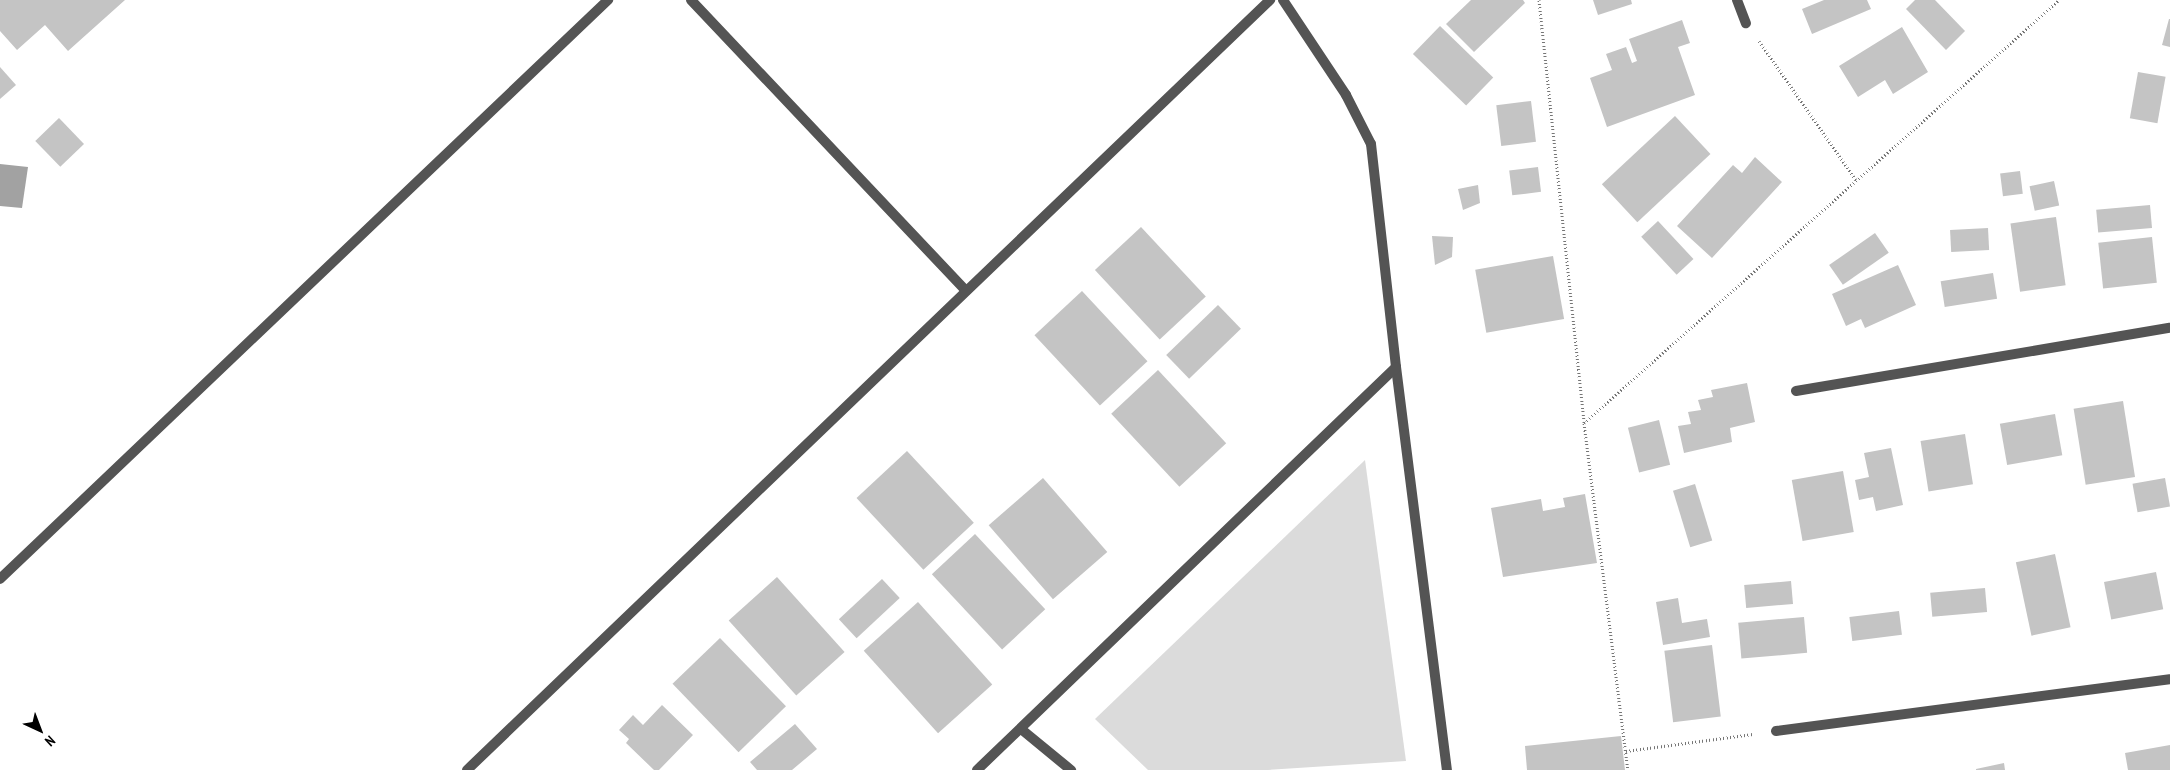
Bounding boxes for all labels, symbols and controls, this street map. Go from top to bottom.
north arrow [15,705,65,755]
text: N [41,732,59,750]

